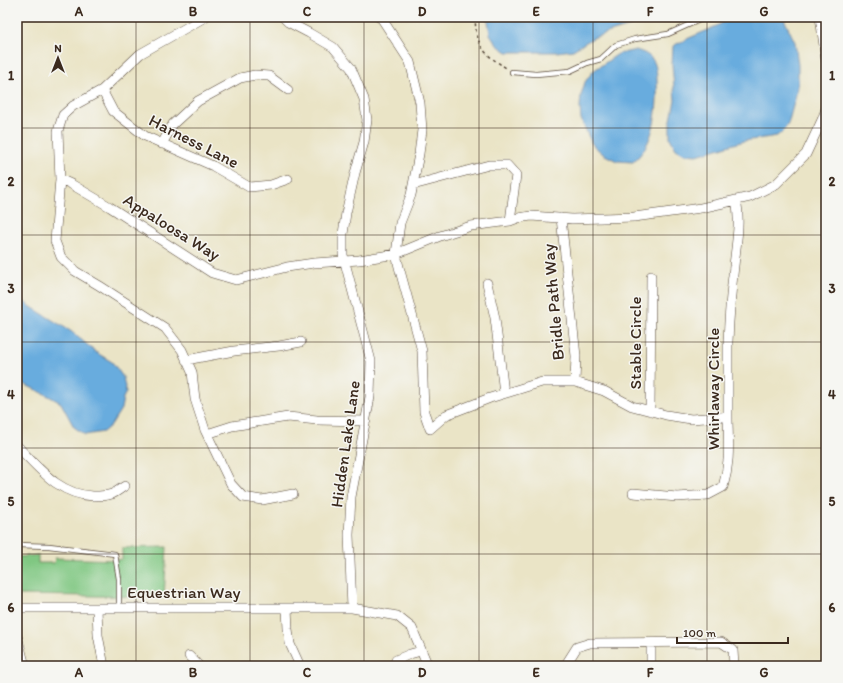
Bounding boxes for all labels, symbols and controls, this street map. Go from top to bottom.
text: A [74,4,84,19]
text: B [189,4,198,19]
text: C [303,4,312,19]
text: D [418,4,427,19]
text: E [532,4,540,19]
text: F [647,4,654,19]
text: G [760,4,769,19]
north arrow [38,38,78,78]
text: N [54,42,62,55]
text: 1 [8,68,14,83]
text: 1 [829,68,835,83]
street label: Harness Lane [146,110,242,172]
text: 2 [8,174,15,189]
text: 2 [829,174,836,189]
street label: Appaloosa Way [120,189,224,265]
street label: Bridle Path Way [538,243,568,361]
text: 3 [7,281,15,296]
text: 3 [828,281,836,296]
street label: Stable Circle [625,296,645,390]
street label: Whirlaway Circle [703,328,723,450]
street label: Hidden Lake Lane [326,379,364,509]
text: 4 [7,387,15,402]
text: 4 [828,387,836,402]
text: 5 [8,494,15,509]
text: 5 [829,494,836,509]
street label: Equestrian Way [127,582,241,602]
text: 6 [8,600,15,615]
text: 6 [829,600,836,615]
scale bar [677,619,788,645]
text: 100 m [683,626,716,640]
text: A [74,665,84,680]
text: B [189,665,198,680]
text: C [303,665,312,680]
text: D [418,665,427,680]
text: E [532,665,540,680]
text: F [647,665,654,680]
text: G [760,665,769,680]

